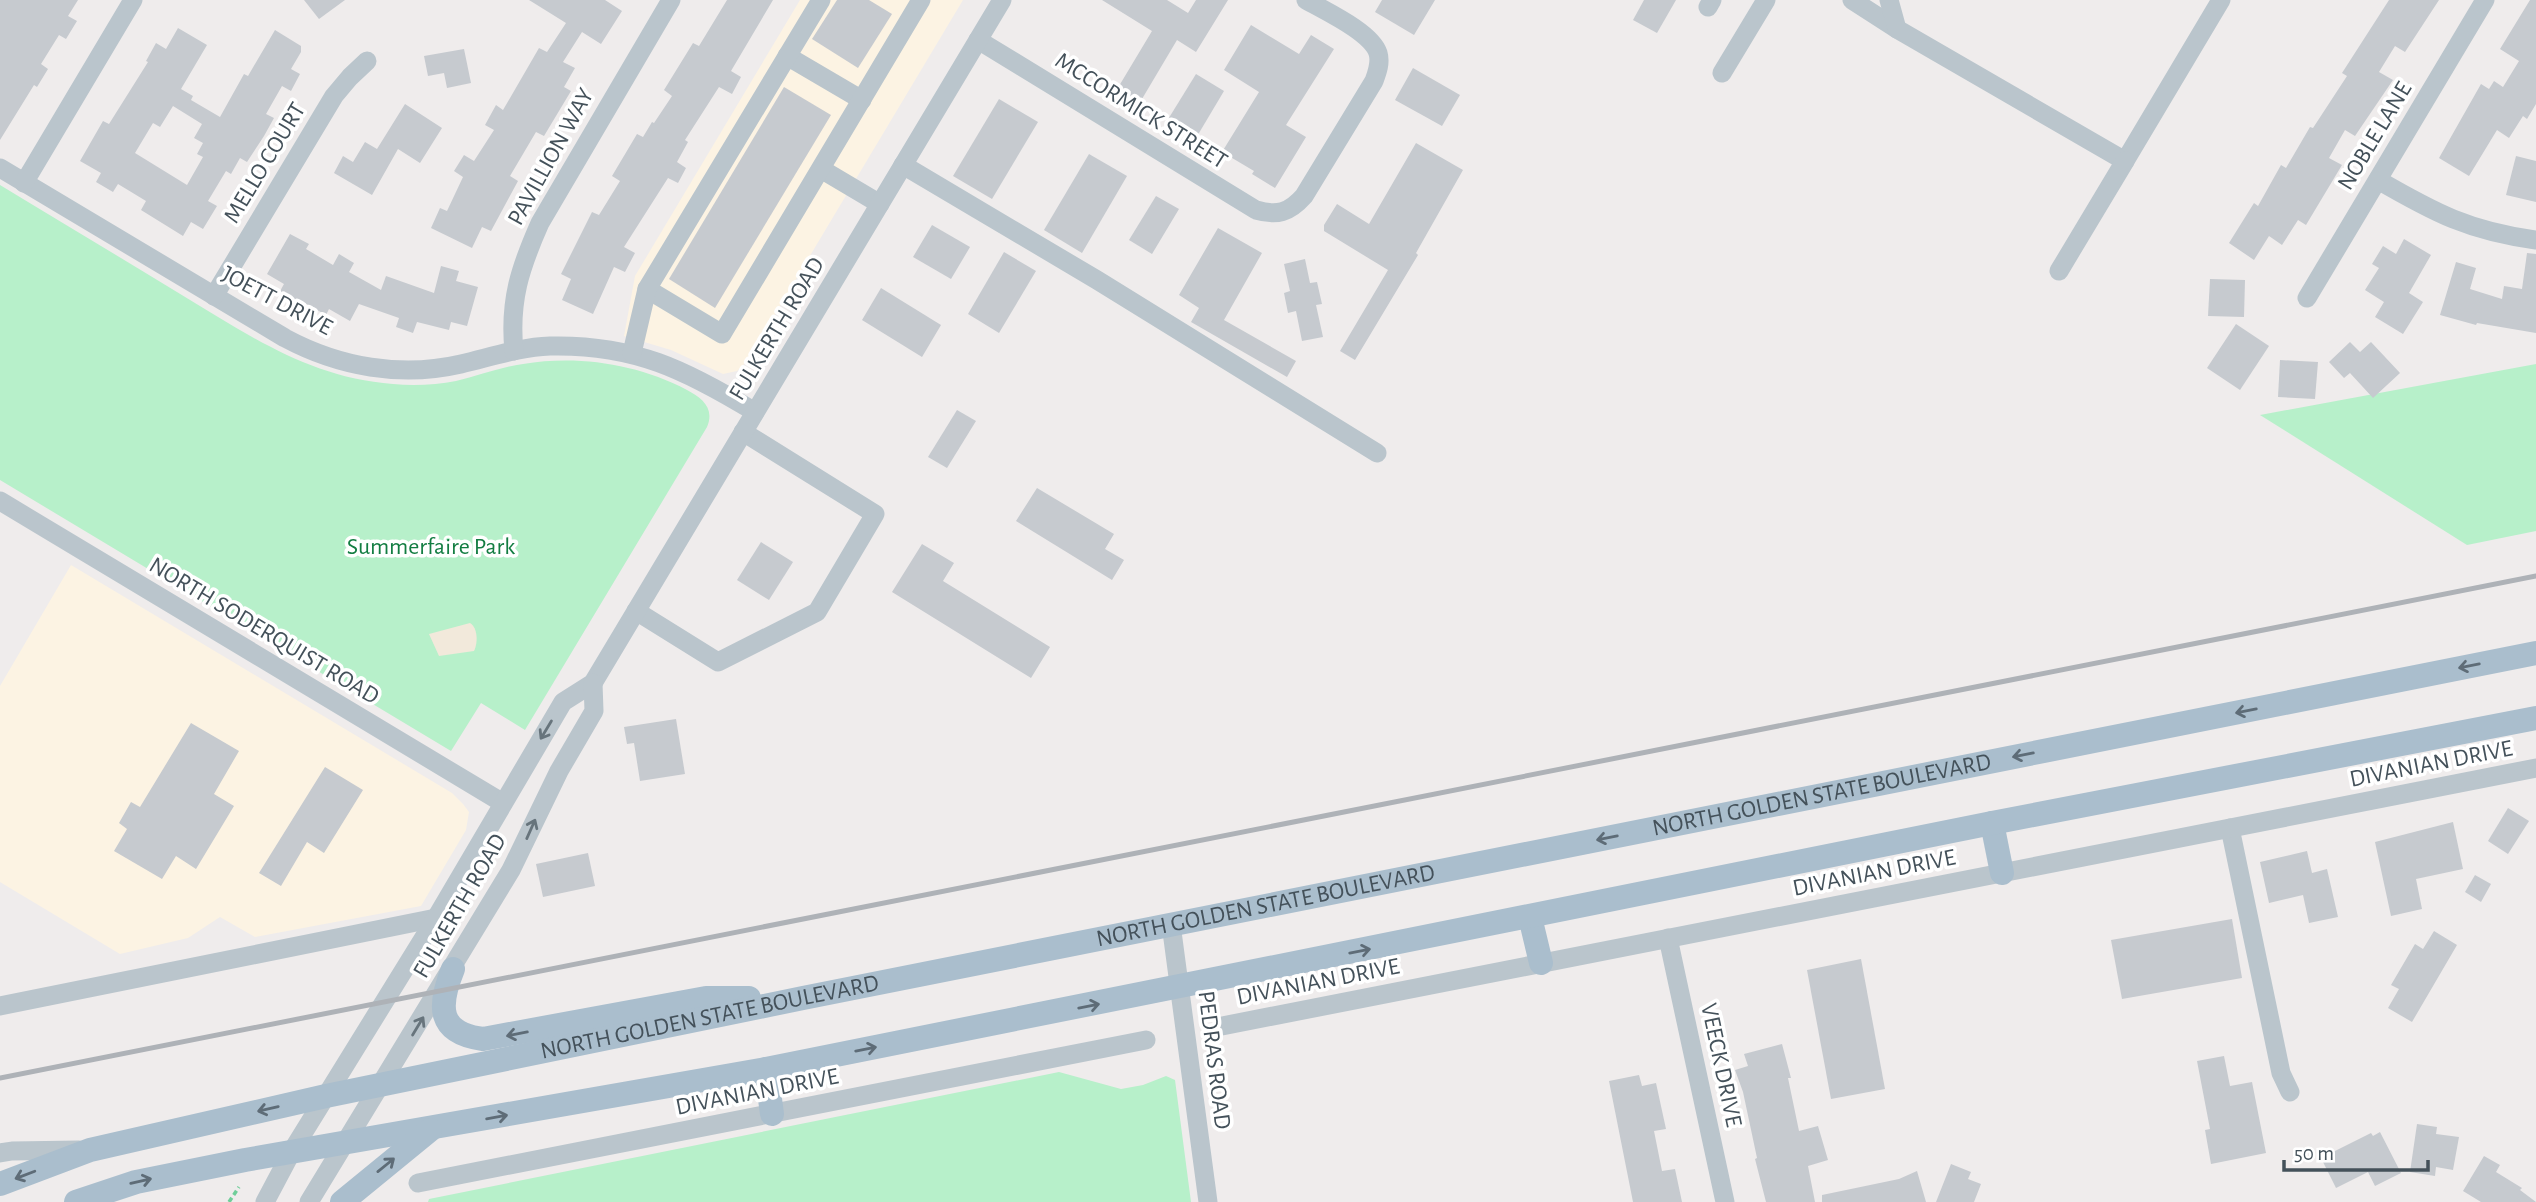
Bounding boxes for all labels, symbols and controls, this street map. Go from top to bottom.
street label: MCCORMICK STREET [1051,48,1231,174]
street label: NOBLE LANE [2333,77,2417,194]
street label: PAVILLION WAY [504,84,599,230]
street label: MELLO COURT [220,98,310,227]
street label: FULKERTH ROAD [725,253,829,405]
street label: JOETT DRIVE [218,262,337,340]
park label: Summerfaire Park [347,535,515,559]
street label: NORTH SODERQUIST ROAD [145,553,383,709]
one-way arrow [2458,660,2481,674]
one-way arrow [2235,704,2258,718]
one-way arrow [539,720,553,740]
street label: DIVANIAN DRIVE [2348,736,2515,792]
one-way arrow [2012,749,2035,763]
street label: NORTH GOLDEN STATE BOULEVARD [1650,750,1993,841]
one-way arrow [525,819,538,841]
street label: FULKERTH ROAD [409,830,511,982]
one-way arrow [1596,831,1619,845]
street label: DIVANIAN DRIVE [1791,845,1958,901]
street label: NORTH GOLDEN STATE BOULEVARD [1094,860,1437,951]
one-way arrow [1348,944,1371,958]
street label: DIVANIAN DRIVE [1235,954,1402,1010]
street label: NORTH GOLDEN STATE BOULEVARD [538,971,881,1064]
street label: PEDRAS ROAD [1194,989,1234,1131]
one-way arrow [1077,998,1100,1012]
street label: VEECK DRIVE [1696,1001,1746,1129]
one-way arrow [411,1017,425,1037]
one-way arrow [506,1028,529,1042]
one-way arrow [854,1042,877,1056]
street label: DIVANIAN DRIVE [674,1064,841,1120]
one-way arrow [257,1103,280,1116]
one-way arrow [485,1110,508,1123]
scale bar [2284,1128,2428,1172]
text: 50 m [2294,1143,2334,1164]
one-way arrow [376,1158,394,1173]
one-way arrow [14,1169,36,1182]
one-way arrow [129,1174,152,1188]

